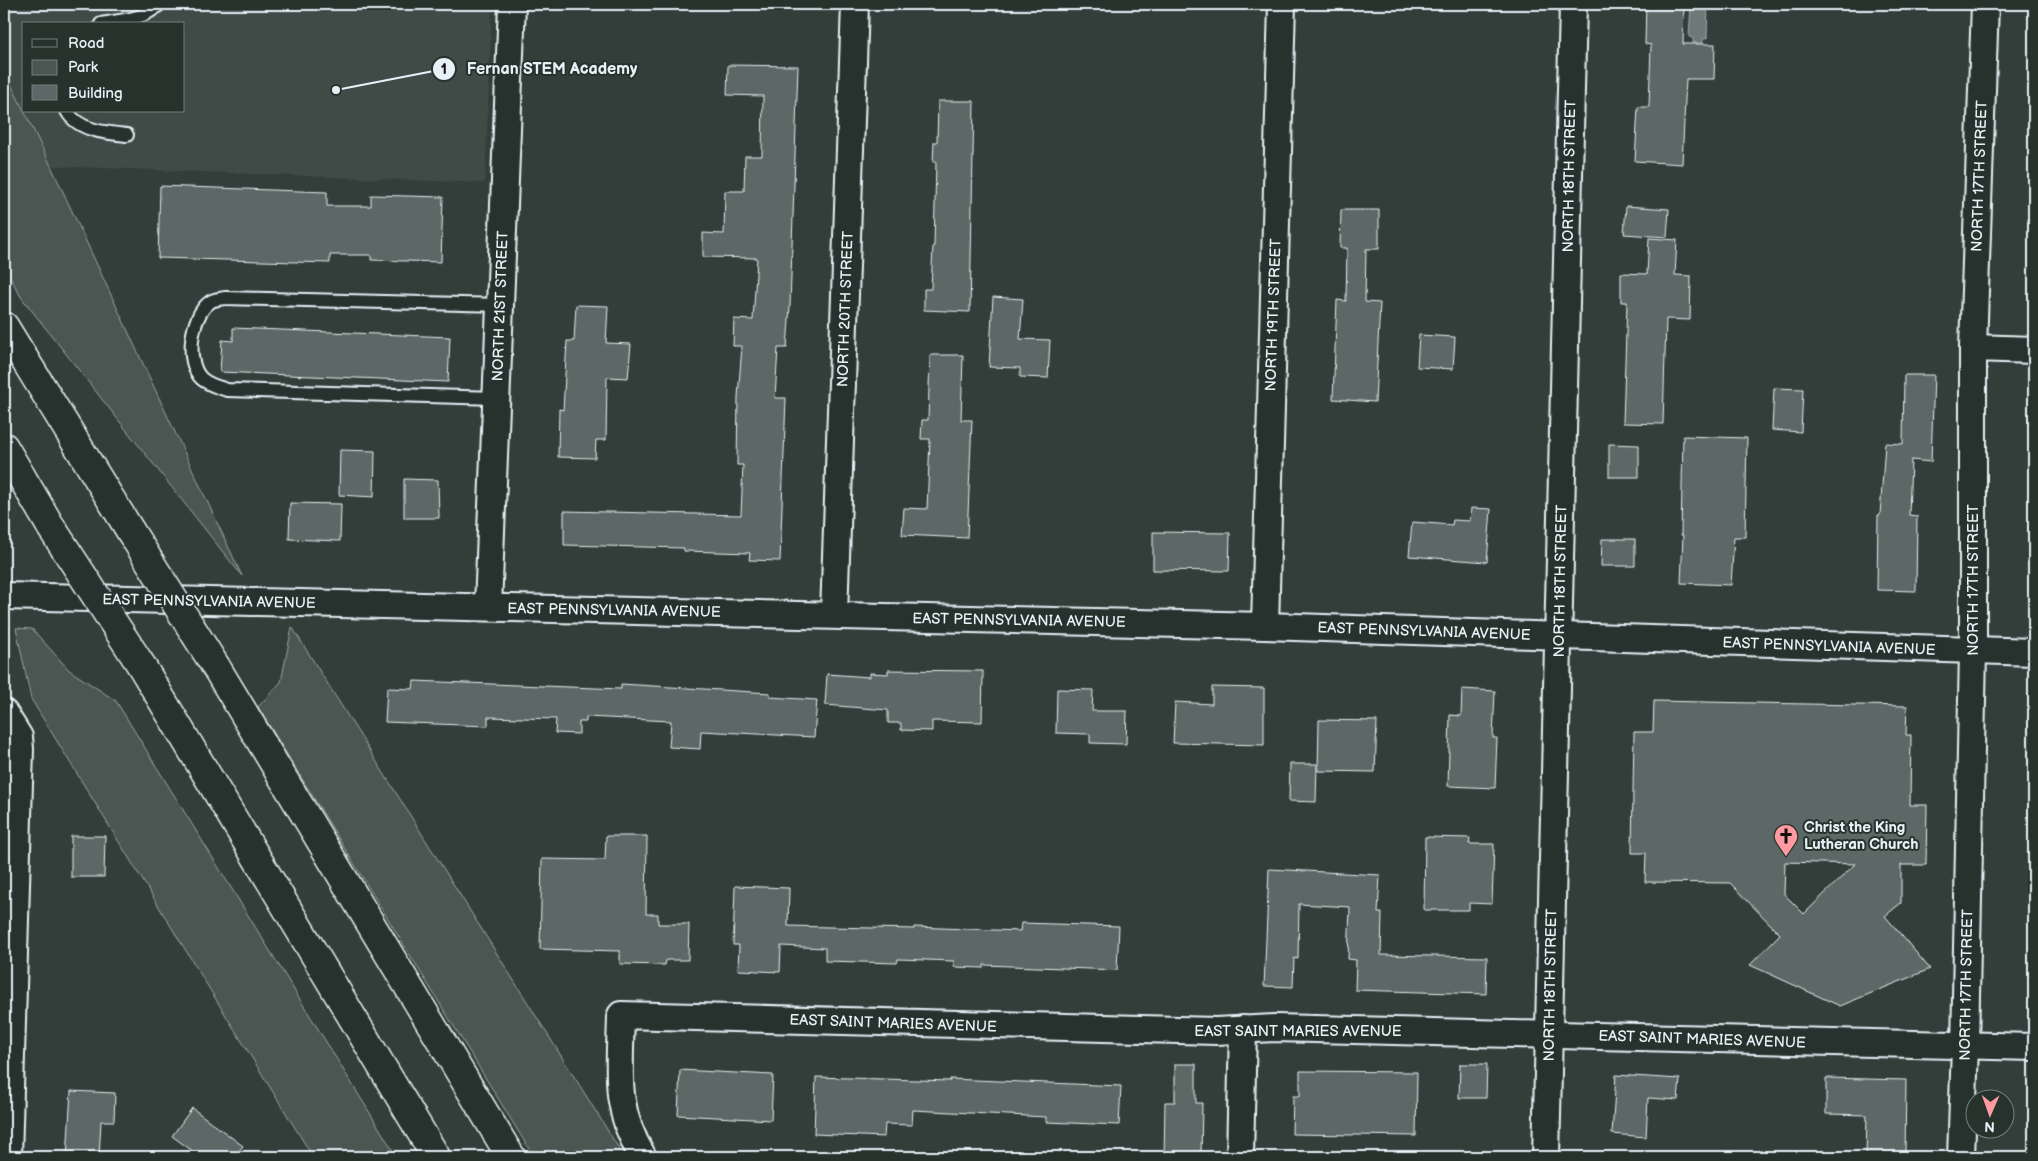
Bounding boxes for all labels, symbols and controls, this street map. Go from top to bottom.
legend [22,22,185,112]
text: Road [68,34,104,53]
callout: Fernan STEM Academy [432,53,648,84]
text: Park [68,58,99,77]
text: 1 [441,60,447,79]
text: Fernan STEM Academy [467,60,638,79]
text: Building [68,84,123,103]
street label: NORTH 18TH STREET [1559,99,1580,253]
street label: NORTH 17TH STREET [1967,100,1992,252]
street label: NORTH 21ST STREET [488,230,513,382]
street label: NORTH 20TH STREET [833,231,858,387]
street label: NORTH 19TH STREET [1261,238,1286,392]
street label: NORTH 18TH STREET [1550,504,1571,658]
street label: NORTH 17TH STREET [1964,504,1983,656]
street label: EAST PENNSYLVANIA AVENUE [102,590,316,613]
street label: EAST PENNSYLVANIA AVENUE [507,599,721,622]
street label: EAST PENNSYLVANIA AVENUE [912,609,1126,632]
street label: EAST PENNSYLVANIA AVENUE [1317,618,1531,645]
street label: EAST PENNSYLVANIA AVENUE [1722,633,1936,660]
place label: Christ the King Lutheran Church [1804,818,1918,854]
church icon: Christ the King Lutheran Church [1773,823,1799,857]
street label: NORTH 18TH STREET [1540,908,1561,1062]
street label: NORTH 17TH STREET [1956,909,1977,1061]
street label: EAST SAINT MARIES AVENUE [789,1010,997,1037]
street label: EAST SAINT MARIES AVENUE [1194,1022,1402,1041]
street label: EAST SAINT MARIES AVENUE [1598,1026,1806,1053]
north arrow [1966,1088,2016,1138]
text: N [1984,1118,1995,1135]

